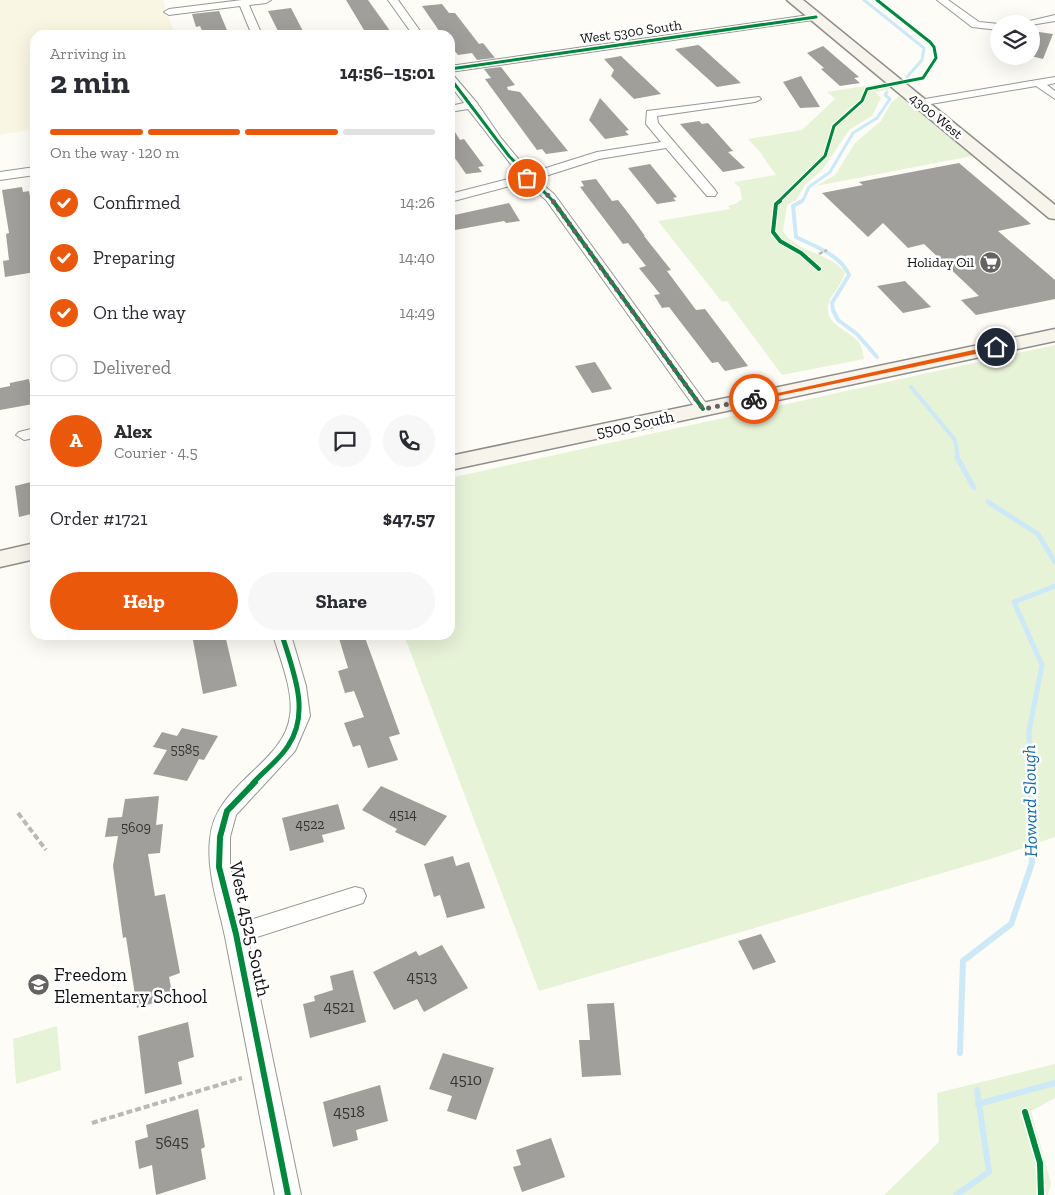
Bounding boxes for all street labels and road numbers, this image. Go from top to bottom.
street label: West 5300 South [579,16,683,48]
street label: 4300 West [906,89,967,143]
street label: 5500 South [594,406,676,442]
street label: West 4525 South [224,859,276,999]

